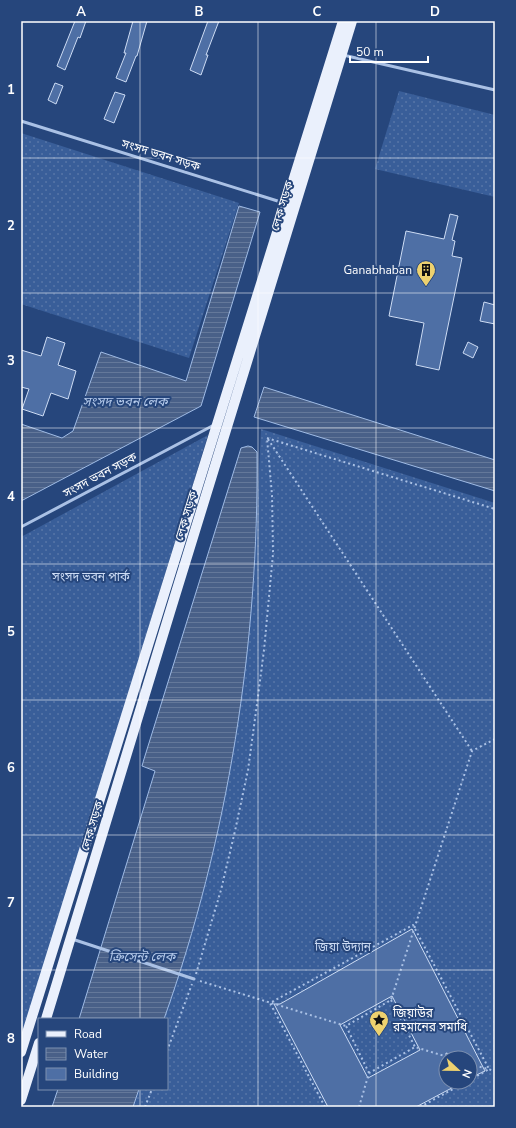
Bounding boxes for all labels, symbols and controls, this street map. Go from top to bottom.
text: A [76,3,86,21]
text: B [195,3,204,21]
text: C [313,3,322,21]
text: D [430,3,440,21]
scale bar [350,38,428,64]
text: 50 m [356,44,384,60]
text: 1 [7,81,15,99]
street label: সংসদ ভবন সড়ক [119,135,203,175]
street label: লেক সড়ক [267,179,297,233]
text: 2 [7,217,15,235]
building icon: Ganabhaban [415,259,437,287]
place label: Ganabhaban [343,262,412,278]
text: 3 [7,352,15,370]
water label: সংসদ ভবন লেক [82,393,170,411]
street label: সংসদ ভবন সড়ক [59,449,140,502]
text: 4 [7,488,15,506]
street label: লেক সড়ক [171,489,201,543]
park label: সংসদ ভবন পার্ক [51,569,130,585]
text: 5 [7,623,15,641]
text: 6 [7,759,15,777]
street label: লেক সড়ক [77,799,107,853]
text: 7 [7,894,15,912]
park label: জিয়া উদ্যান [314,939,372,955]
water label: ক্রিসেন্ট লেক [109,948,178,966]
place label: জিয়াউর রহমানের সমাধি [392,1005,468,1035]
place icon: জিয়াউর রহমানের সমাধি [368,1009,390,1037]
legend [38,1018,168,1090]
text: Road [74,1026,102,1042]
text: 8 [7,1030,15,1048]
text: Water [74,1046,108,1062]
north arrow [438,1050,478,1090]
text: Building [74,1066,119,1082]
text: N [458,1067,475,1080]

